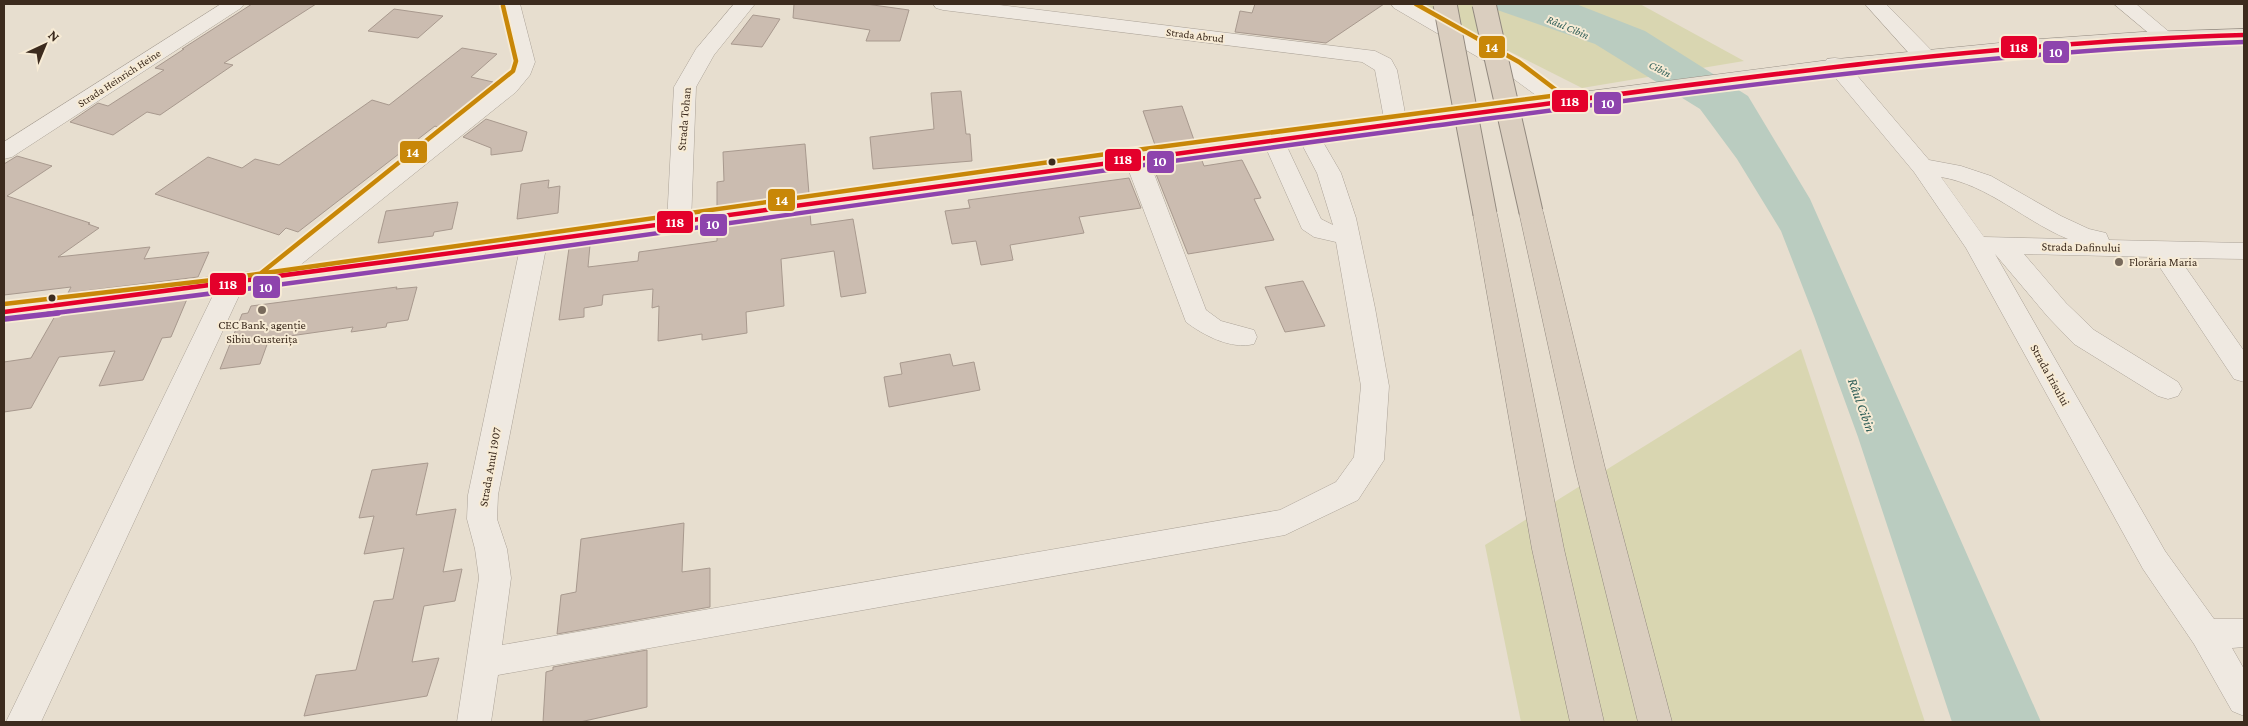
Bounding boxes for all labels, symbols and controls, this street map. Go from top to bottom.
water label: Râul Cibin [1545,13,1591,41]
north arrow [20,20,70,70]
street label: Strada Abrud [1166,26,1225,45]
text: N [45,27,63,45]
line badge: 14 [1478,35,1506,59]
line badge: 118 [2000,35,2038,59]
text: 14 [1486,39,1499,55]
text: 118 [2010,39,2028,55]
line badge: 10 [2042,40,2070,64]
text: 10 [2049,44,2063,60]
street label: Strada Heinrich Heine [75,47,163,109]
water label: Cibin [1647,58,1673,80]
street label: Strada Tohan [674,86,694,151]
line badge: 118 [1551,89,1589,113]
line badge: 10 [1593,91,1622,115]
text: 118 [1561,93,1579,109]
text: 10 [1601,95,1615,111]
line badge: 14 [399,140,428,164]
text: 14 [407,144,420,160]
line badge: 118 [1104,148,1142,172]
line badge: 10 [1146,150,1175,174]
text: 118 [1114,151,1132,167]
text: 10 [1153,153,1167,169]
unlabelled marker [1047,157,1057,167]
line badge: 14 [767,188,796,212]
text: 14 [776,192,789,208]
line badge: 118 [656,210,694,234]
line badge: 10 [699,213,728,237]
text: 118 [666,214,684,230]
text: 10 [706,216,720,232]
street label: Strada Dafinului [2042,239,2120,255]
place label: Florăria Maria [2129,255,2198,269]
marker: Florăria Maria [2113,256,2125,268]
line badge: 118 [209,272,247,296]
line badge: 10 [252,275,281,299]
text: 118 [219,276,237,292]
text: 10 [259,279,273,295]
unlabelled marker [47,293,57,303]
marker: CEC Bank, agenție Sibiu Gusterița [256,304,268,316]
place label: CEC Bank, agenție Sibiu Gusterița [218,318,306,347]
street label: Strada Irisului [2027,342,2073,408]
water label: Râul Cibin [1845,376,1879,434]
street label: Strada Anul 1907 [476,426,504,508]

